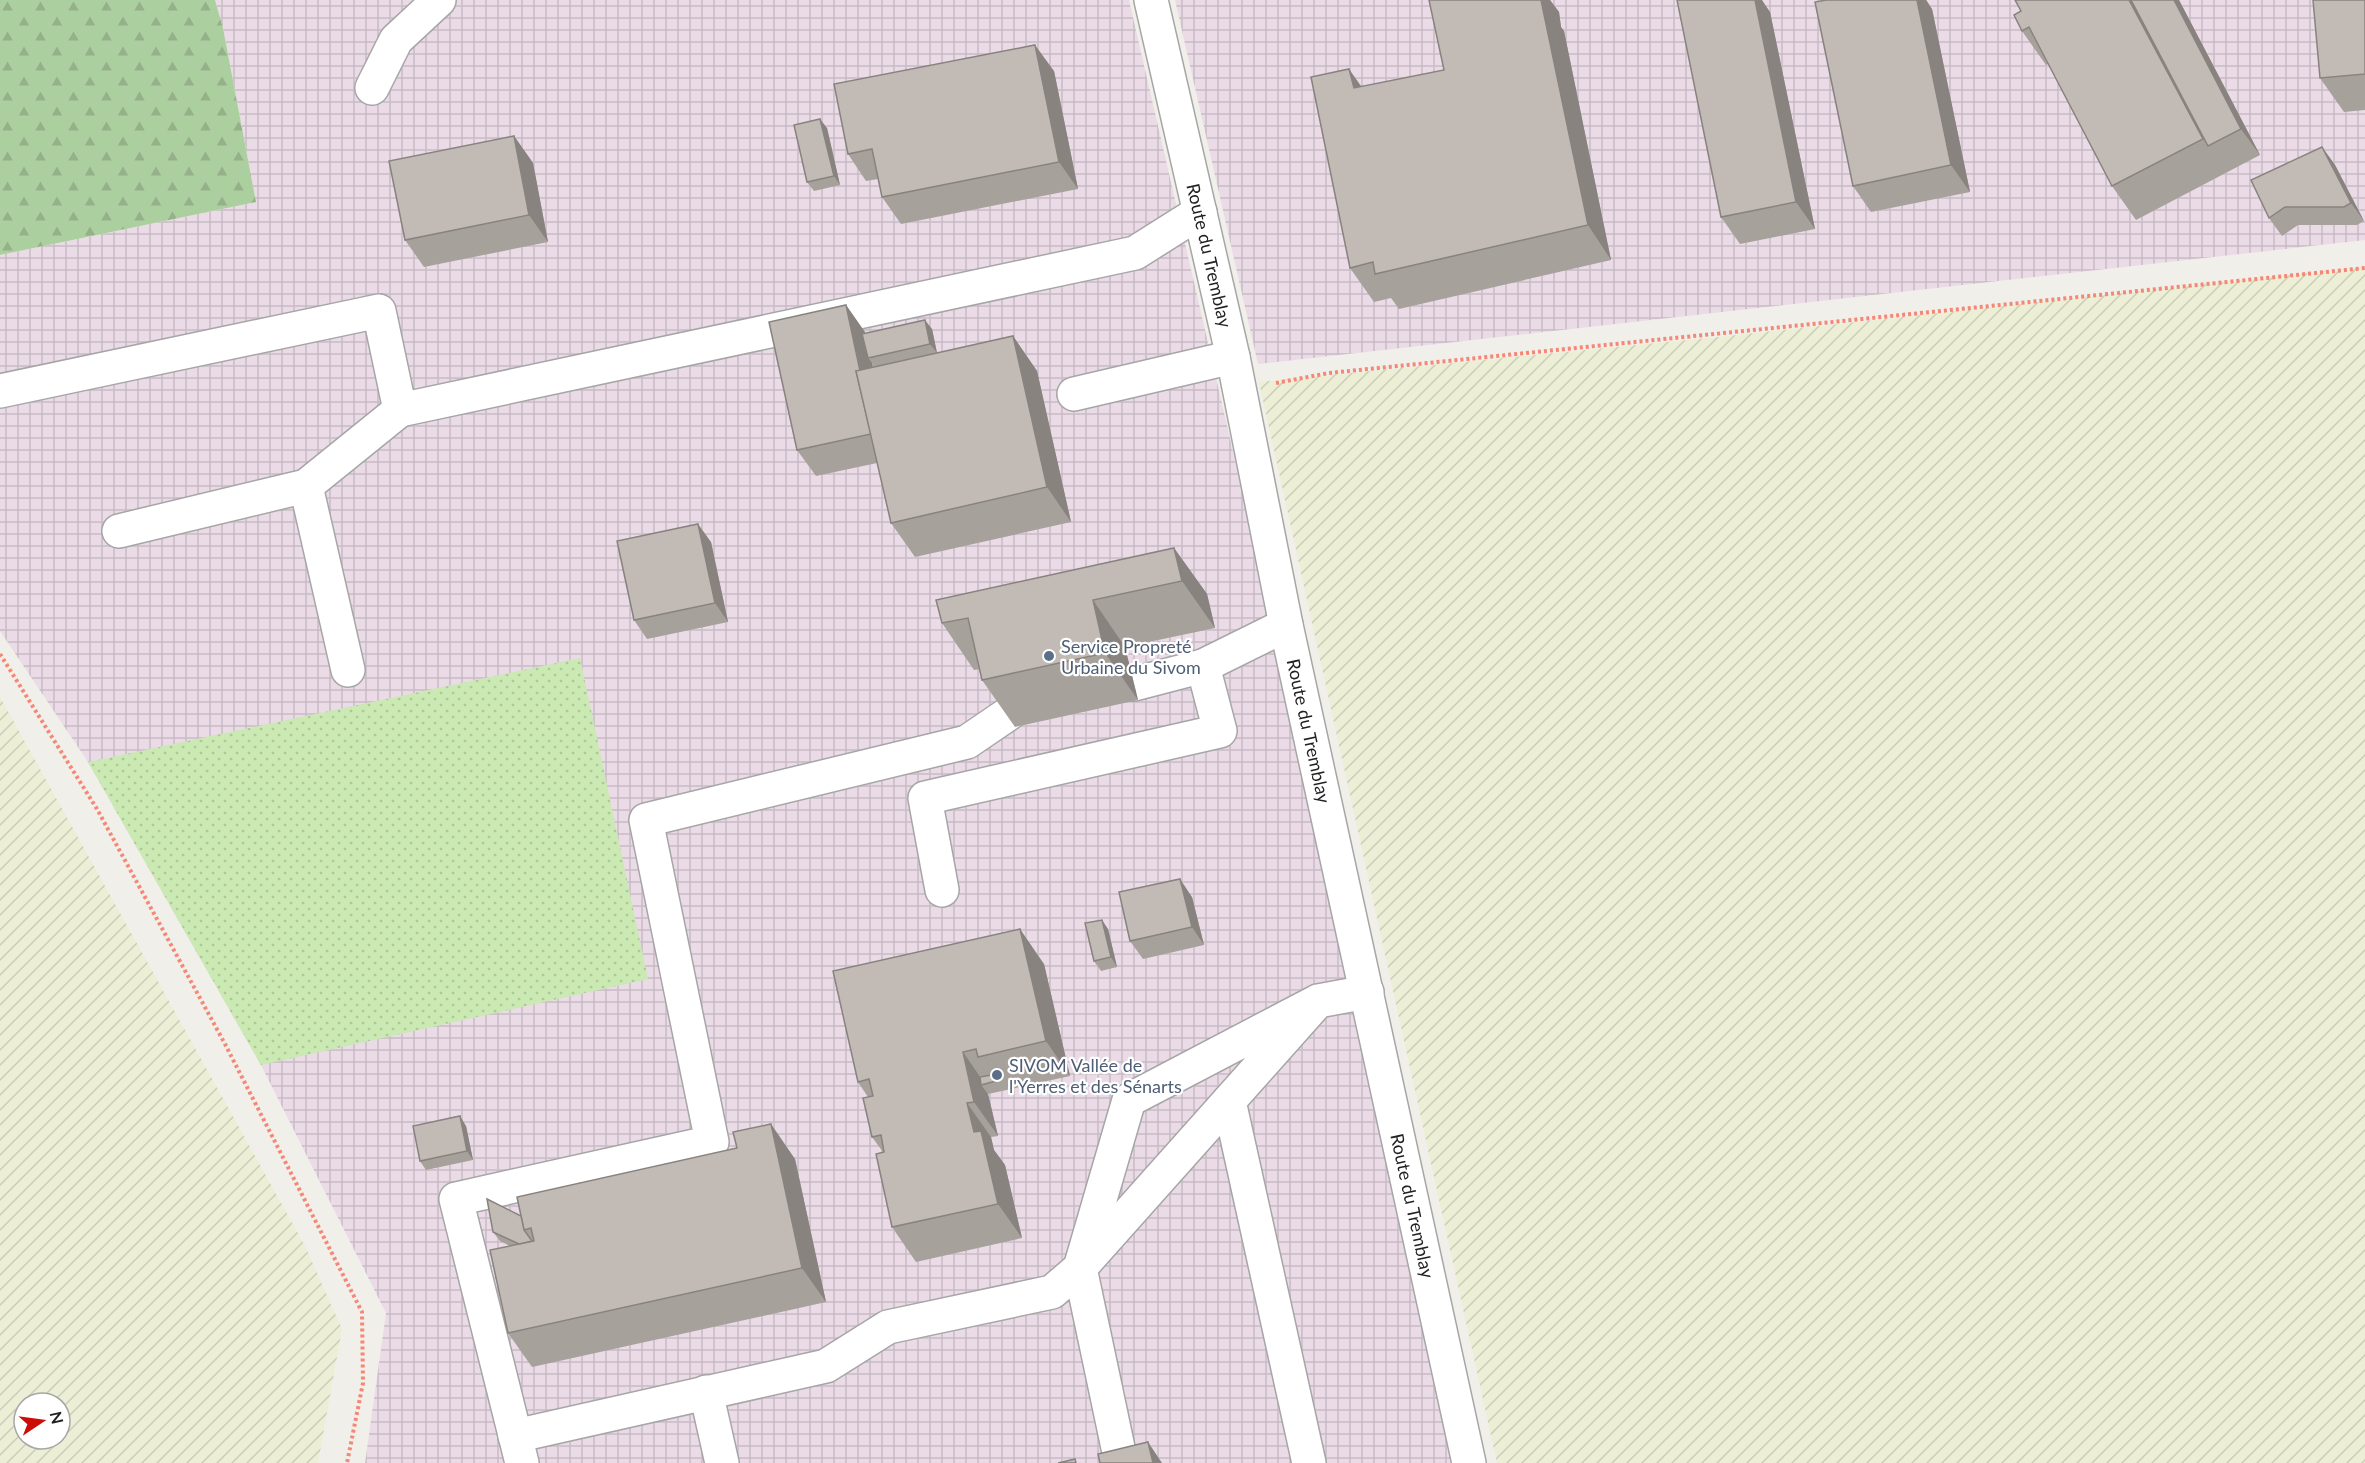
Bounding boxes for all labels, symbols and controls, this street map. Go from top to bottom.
street label: Route du Tremblay [1182,181,1237,330]
place label: Service Propreté Urbaine du Sivom [1061,635,1201,678]
marker: Service Propreté Urbaine du Sivom [1042,649,1056,663]
street label: Route du Tremblay [1283,657,1336,806]
place label: SIVOM Vallée de l'Yerres et des Sénarts [1009,1054,1182,1097]
marker: SIVOM Vallée de l'Yerres et des Sénarts [990,1068,1004,1082]
street label: Route du Tremblay [1386,1132,1439,1281]
north arrow [12,1391,72,1451]
text: N [46,1409,68,1426]

